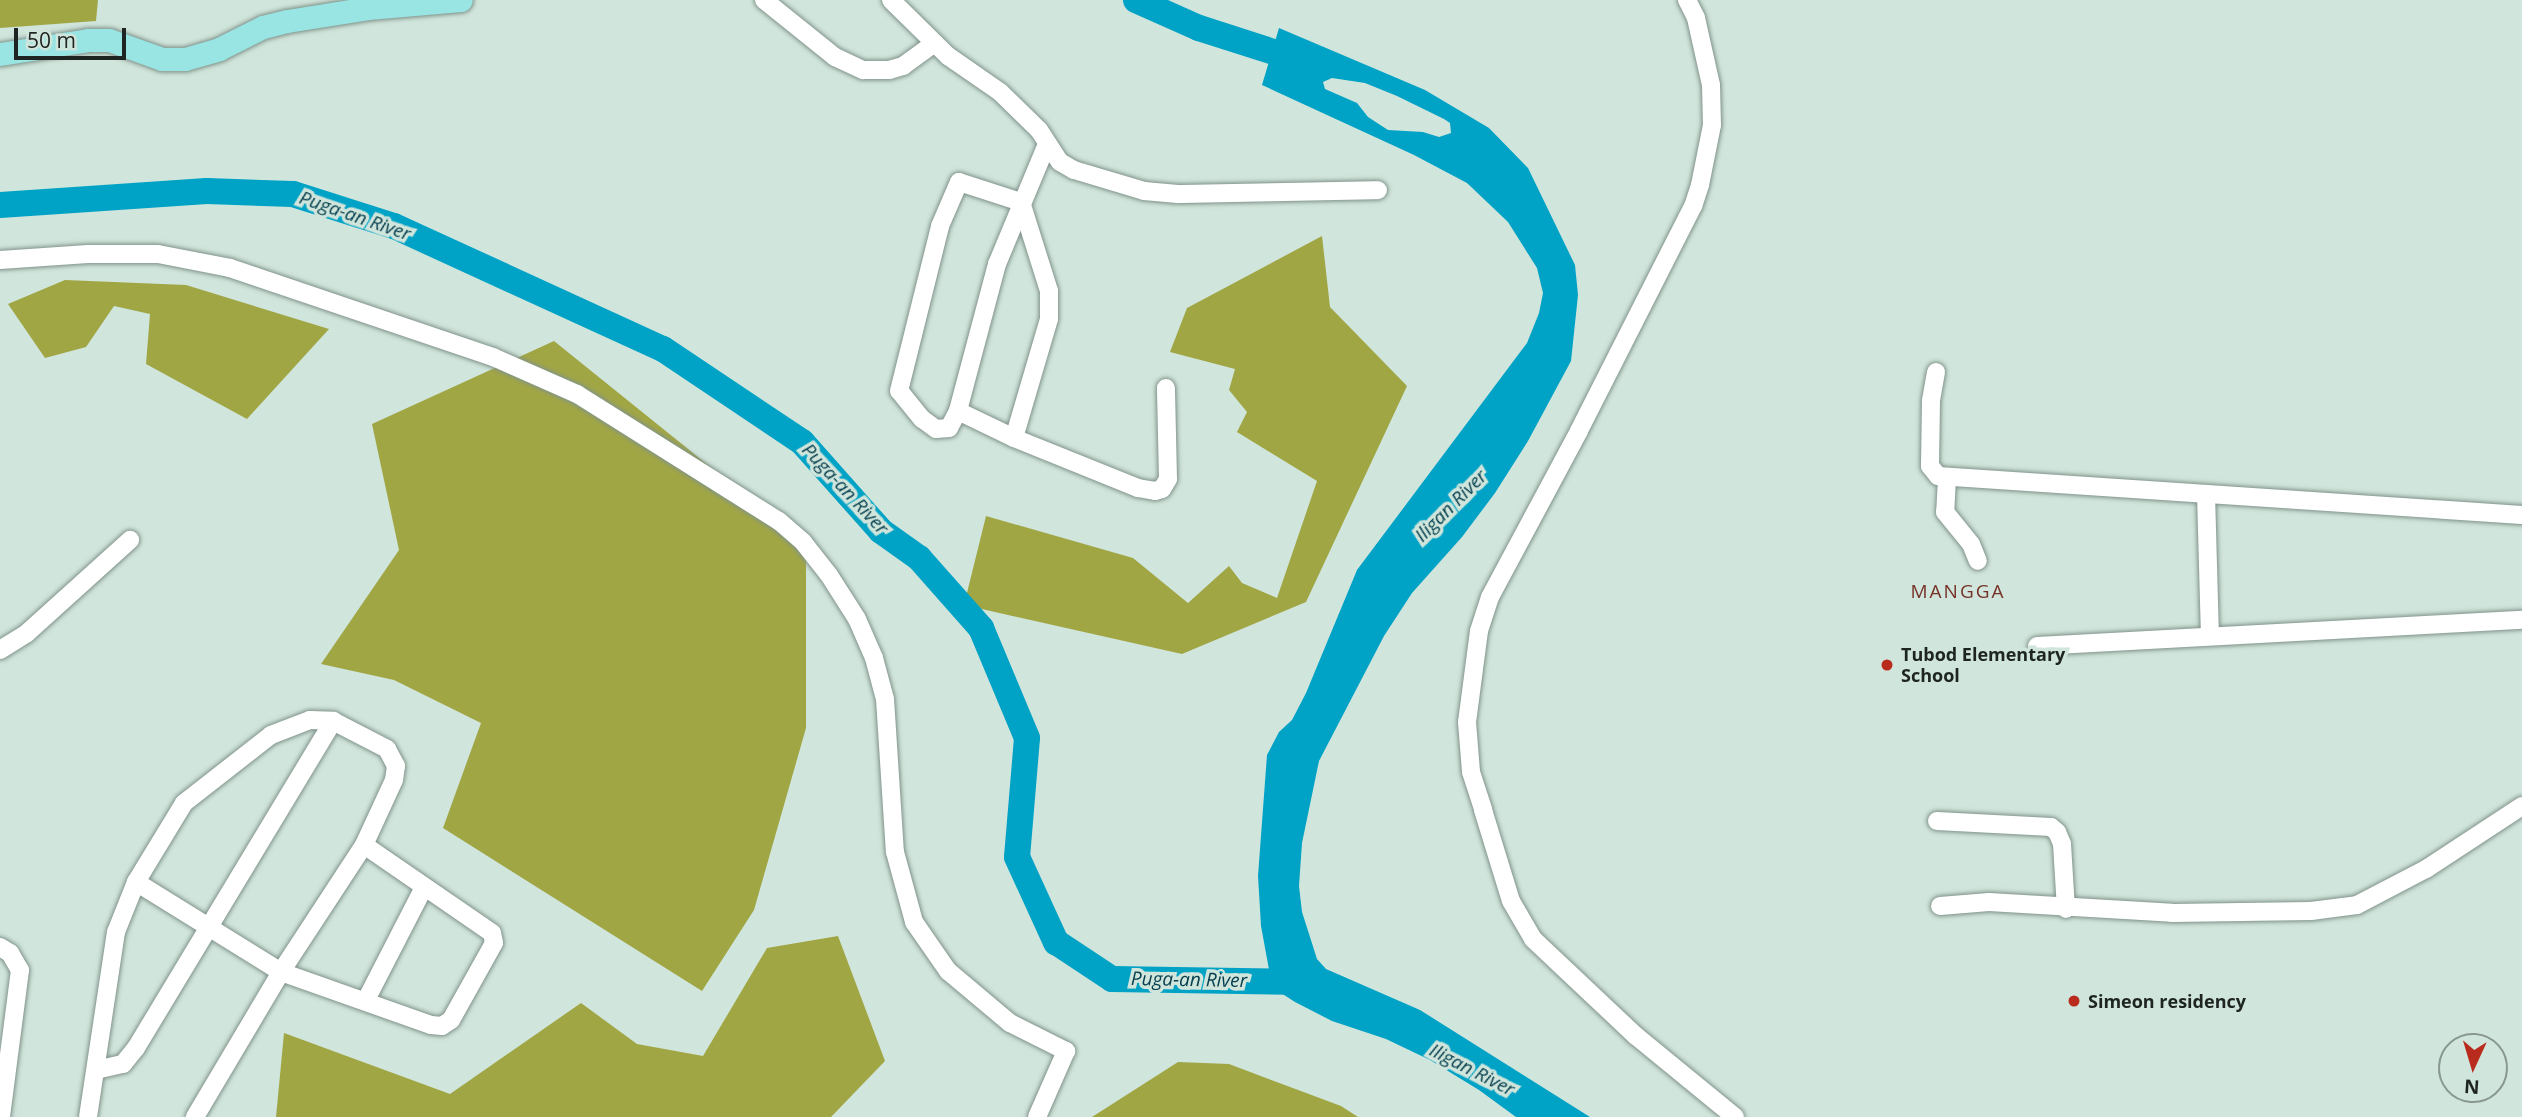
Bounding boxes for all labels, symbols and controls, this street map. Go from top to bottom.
scale bar [18,14,130,58]
text: 50 m [27,26,76,54]
water label: Puga-an River [296,186,414,246]
water label: Puga-an River [797,439,893,539]
water label: Iligan River [1410,465,1492,547]
district label: MANGGA [1911,581,2005,603]
place label: Tubod Elementary School [1901,644,2065,686]
marker: Tubod Elementary School [1879,657,1895,673]
water label: Puga-an River [1131,968,1247,992]
place label: Simeon residency [2088,990,2246,1012]
marker: Simeon residency [2066,993,2082,1009]
north arrow [2438,1033,2508,1103]
water label: Iligan River [1426,1039,1518,1101]
text: N [2463,1073,2480,1100]

